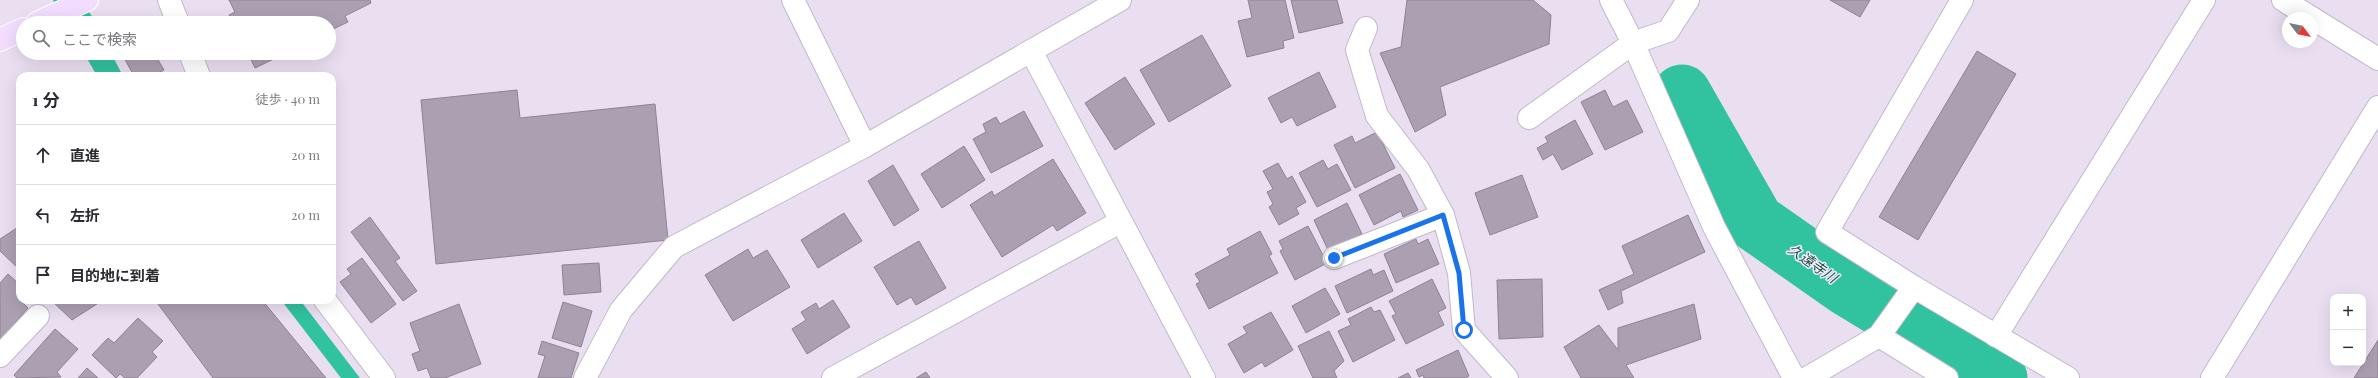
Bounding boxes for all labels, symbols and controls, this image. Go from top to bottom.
north arrow [2282,12,2318,48]
search box [16,16,336,60]
icon: search [30,27,52,49]
text: ここで検索 [62,29,137,49]
text: 1 分 [32,88,59,110]
text: 徒歩 · 40 m [255,90,320,107]
icon: ahead [32,144,54,166]
text: 直進 [70,145,100,165]
text: 20 m [291,146,320,163]
icon: left [32,204,54,226]
text: 左折 [70,205,100,225]
text: 20 m [291,206,320,223]
water label: 久遠寺川 [1785,239,1843,288]
route end [1325,249,1343,267]
icon: arrive [32,264,54,286]
text: 目的地に到着 [70,265,160,285]
map controls [2330,294,2366,366]
button: + [2330,294,2366,330]
route start [1455,321,1473,339]
button: − [2330,330,2366,366]

